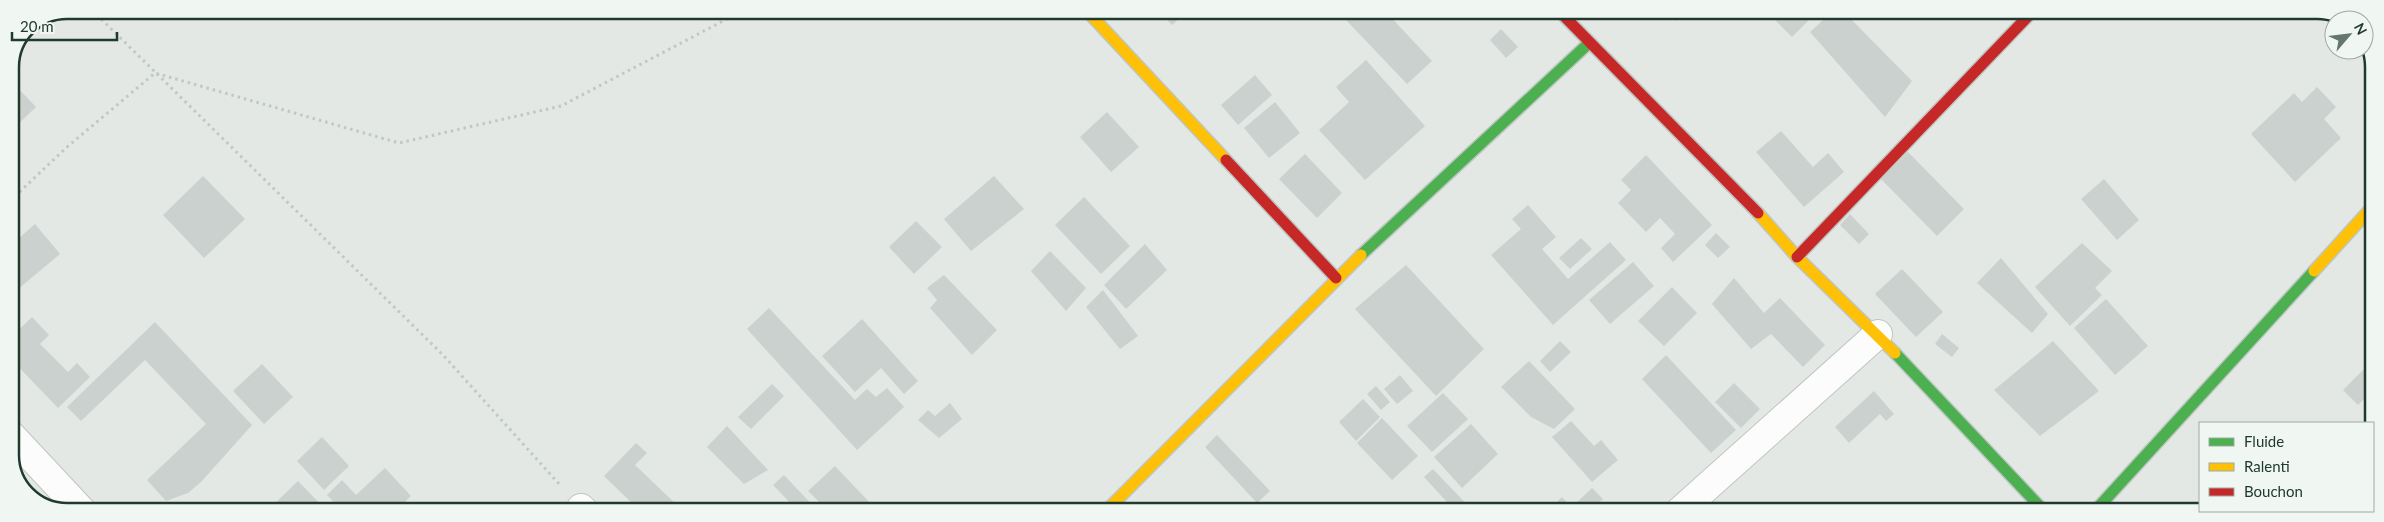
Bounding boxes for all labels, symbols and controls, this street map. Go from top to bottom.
scale bar [12,10,118,42]
north arrow [2324,10,2374,60]
text: 20 m [20,17,54,35]
text: N [2351,20,2371,37]
legend [2199,422,2374,512]
text: Fluide [2244,432,2284,450]
text: Ralenti [2244,457,2290,475]
text: Bouchon [2244,482,2303,500]

